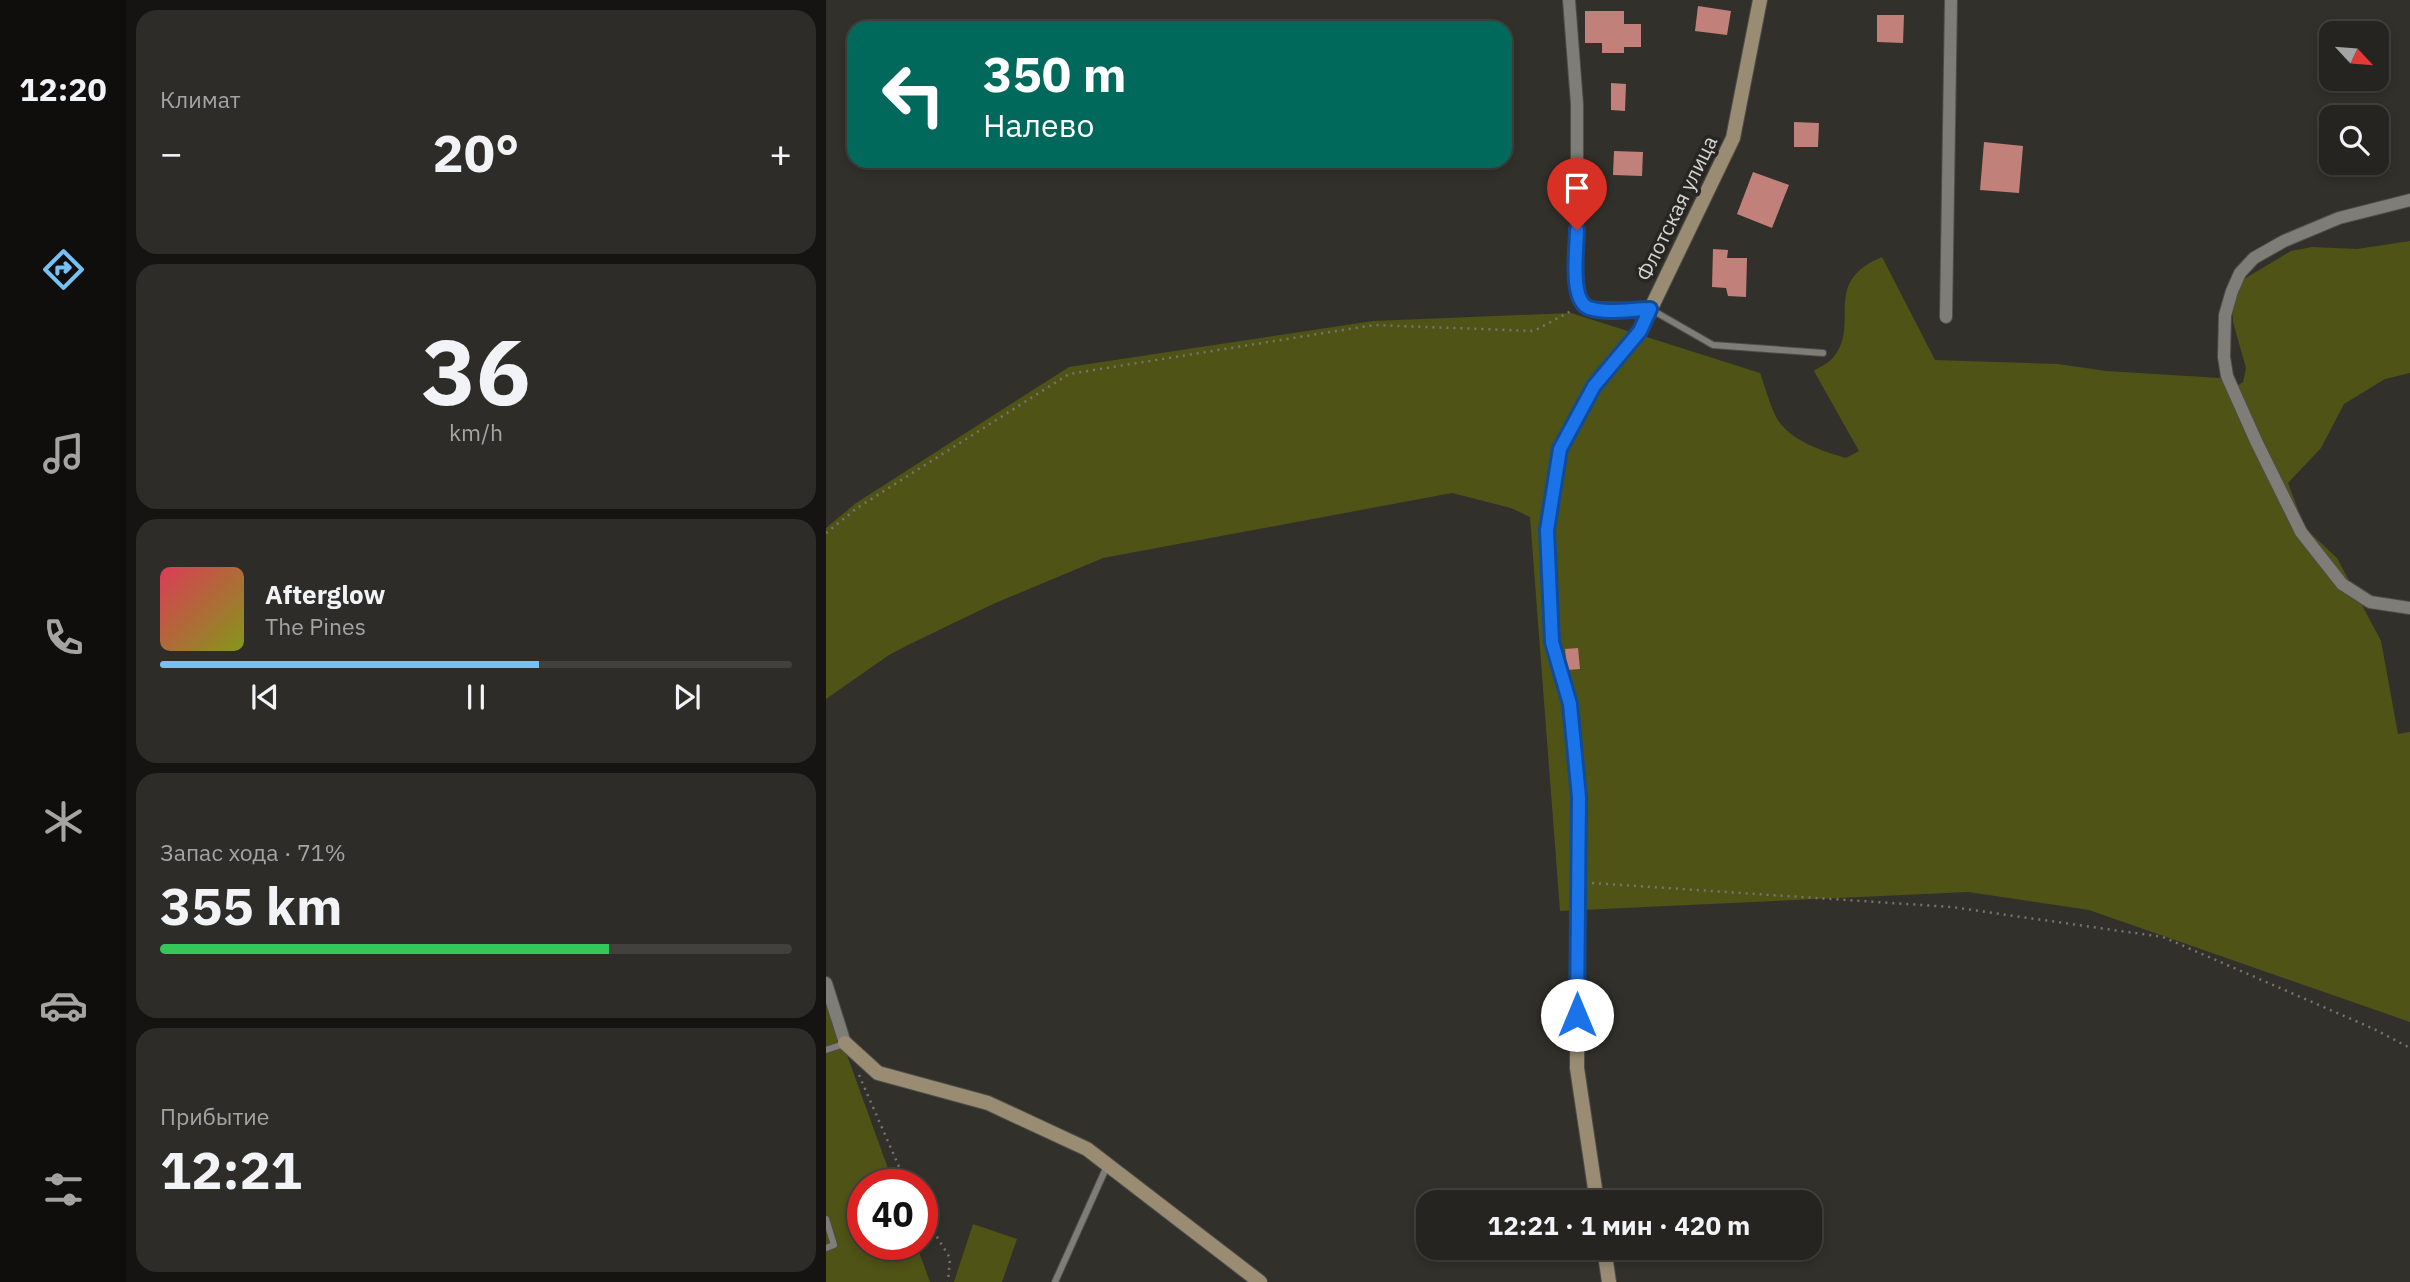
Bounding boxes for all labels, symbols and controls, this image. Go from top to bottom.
north arrow [2319,21,2389,91]
map controls [2319,21,2389,175]
text: 350 m [983,42,1127,105]
icon: left [868,49,959,140]
text: 12:20 [19,68,107,110]
text: Климат [160,84,241,114]
text: Налево [983,104,1094,146]
button: search [2319,105,2389,175]
text: 20° [433,119,519,186]
text: − [160,128,183,177]
text: + [769,128,792,177]
street label: Флотская улица [1629,131,1723,285]
pin [1547,158,1607,230]
icon: arrive [1558,169,1596,207]
icon: directions [39,245,88,294]
text: 36 [421,312,531,430]
text: km/h [449,417,503,447]
icon: music [39,429,88,478]
text: Afterglow [265,577,385,611]
text: The Pines [265,611,366,641]
icon: phone [39,613,88,662]
icon: previous [246,678,284,716]
icon: pause [457,678,495,716]
icon: next [668,678,706,716]
icon: climate [39,797,88,846]
text: Запас хода · 71% [160,837,346,867]
text: 355 km [160,872,342,939]
position arrow [1540,978,1614,1052]
icon: car [39,981,88,1030]
text: Прибытие [160,1101,269,1131]
text: 12:21 [160,1136,302,1203]
icon: filters [39,1165,88,1214]
speed limit sign: 40 [847,1169,938,1260]
text: 12:21 · 1 мин · 420 m [1488,1208,1750,1242]

